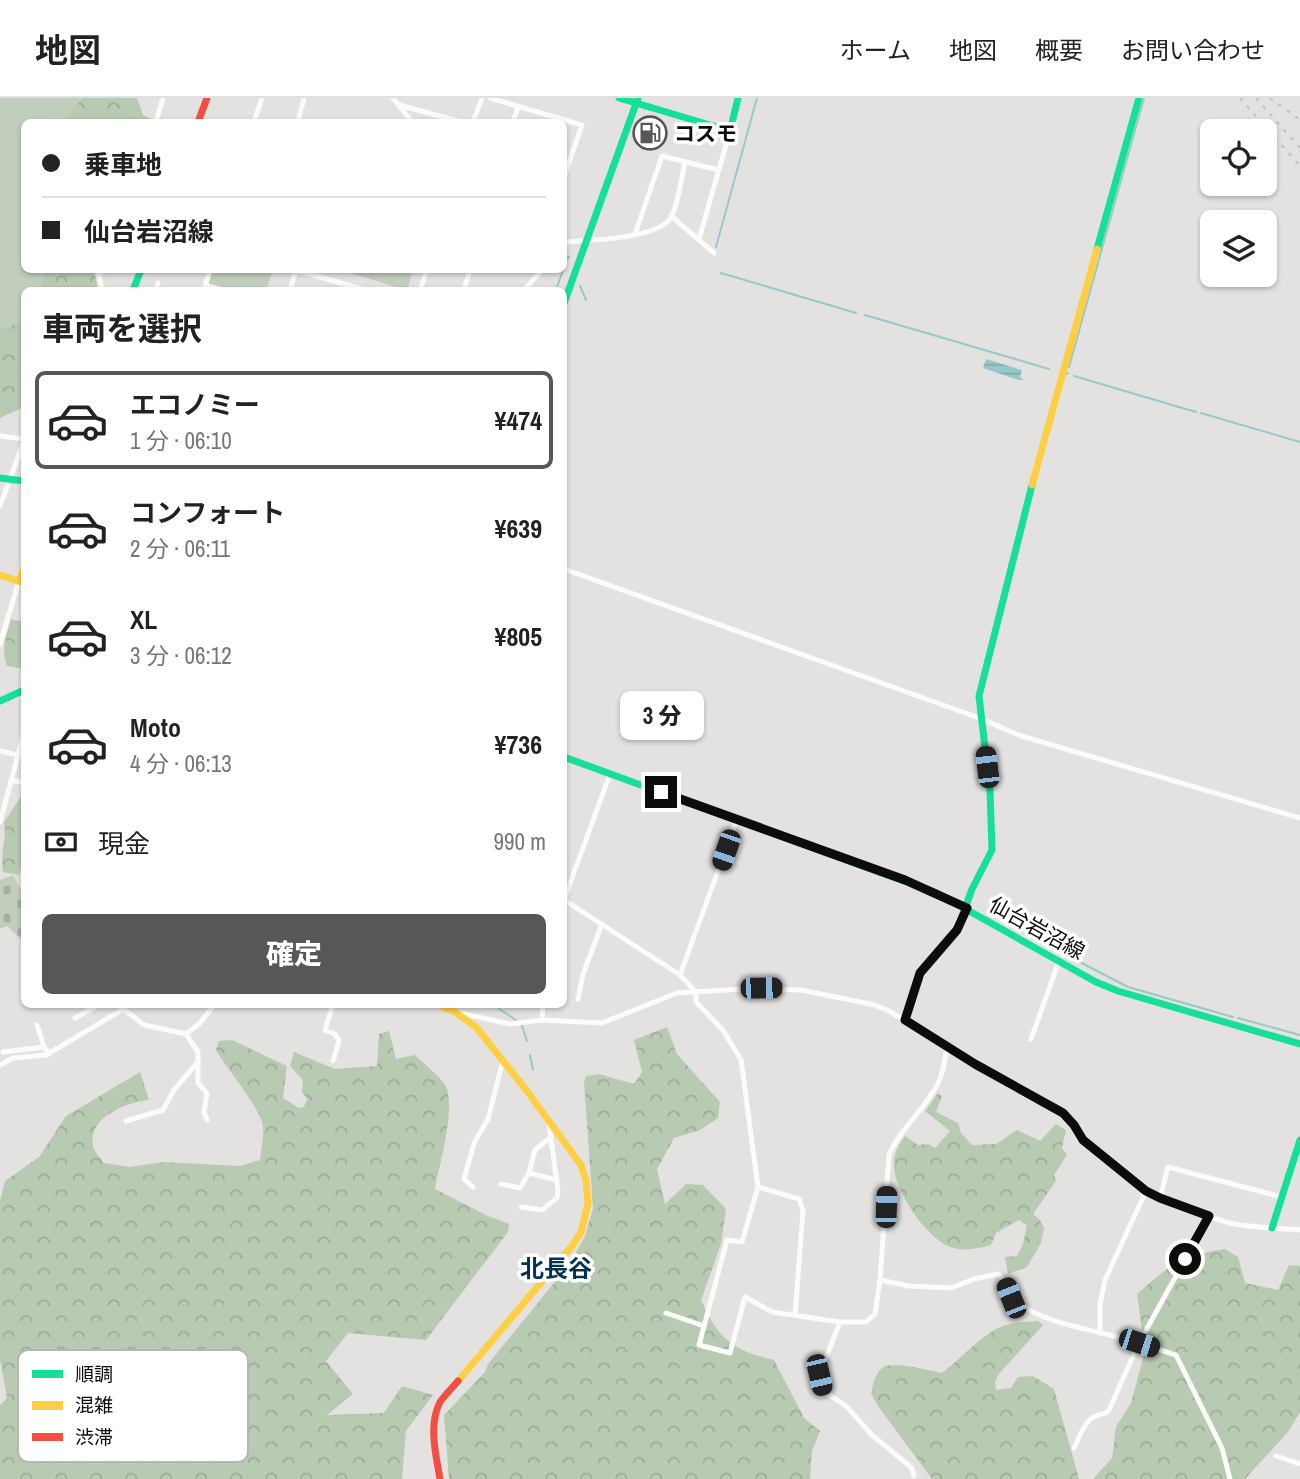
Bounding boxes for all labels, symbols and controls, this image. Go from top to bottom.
text: 地図 [35,28,101,72]
text: ホーム [840,34,911,66]
text: 地図 [949,34,997,66]
text: 概要 [1035,34,1083,66]
text: お問い合わせ [1121,34,1265,66]
fuel station icon: コスモ [631,114,669,152]
place label: コスモ [674,119,737,148]
map controls [1200,119,1277,287]
button: locate [1200,119,1277,196]
text: 乗車地 [84,147,162,182]
button: layers [1200,210,1277,287]
text: 仙台岩沼線 [84,214,214,249]
text: 車両を選択 [42,307,202,350]
text: エコノミー [130,387,260,422]
icon: car [46,389,109,452]
text: ¥474 [495,403,542,438]
text: 1 分 · 06:10 [130,425,232,456]
text: コンフォート [130,495,285,530]
icon: car [46,497,109,560]
text: ¥639 [495,511,542,546]
text: 2 分 · 06:11 [130,533,230,564]
text: XL [130,602,157,637]
icon: car [46,605,109,668]
text: ¥805 [495,619,542,654]
text: 3 分 · 06:12 [130,640,232,671]
callout: 3 分 [619,690,703,740]
text: 3 分 [643,700,681,731]
text: Moto [130,710,181,745]
icon: car [46,713,109,776]
text: ¥736 [495,727,542,762]
car [975,745,1000,789]
text: 4 分 · 06:13 [130,748,232,779]
route end [645,776,677,808]
icon: cash [42,823,80,861]
text: 現金 [98,826,150,861]
text: 990 m [494,826,546,857]
car [710,827,743,873]
street label: 仙台岩沼線 [984,890,1090,966]
button: 確定 [42,914,546,994]
car [740,977,783,999]
car [875,1186,898,1228]
route start [1169,1243,1201,1275]
district label: 北長谷 [520,1252,592,1284]
car [994,1275,1029,1321]
car [1116,1327,1163,1359]
legend [18,1350,248,1462]
car [805,1352,834,1398]
text: 順調 [75,1361,113,1387]
text: 混雑 [75,1392,113,1418]
text: 渋滞 [75,1424,113,1450]

